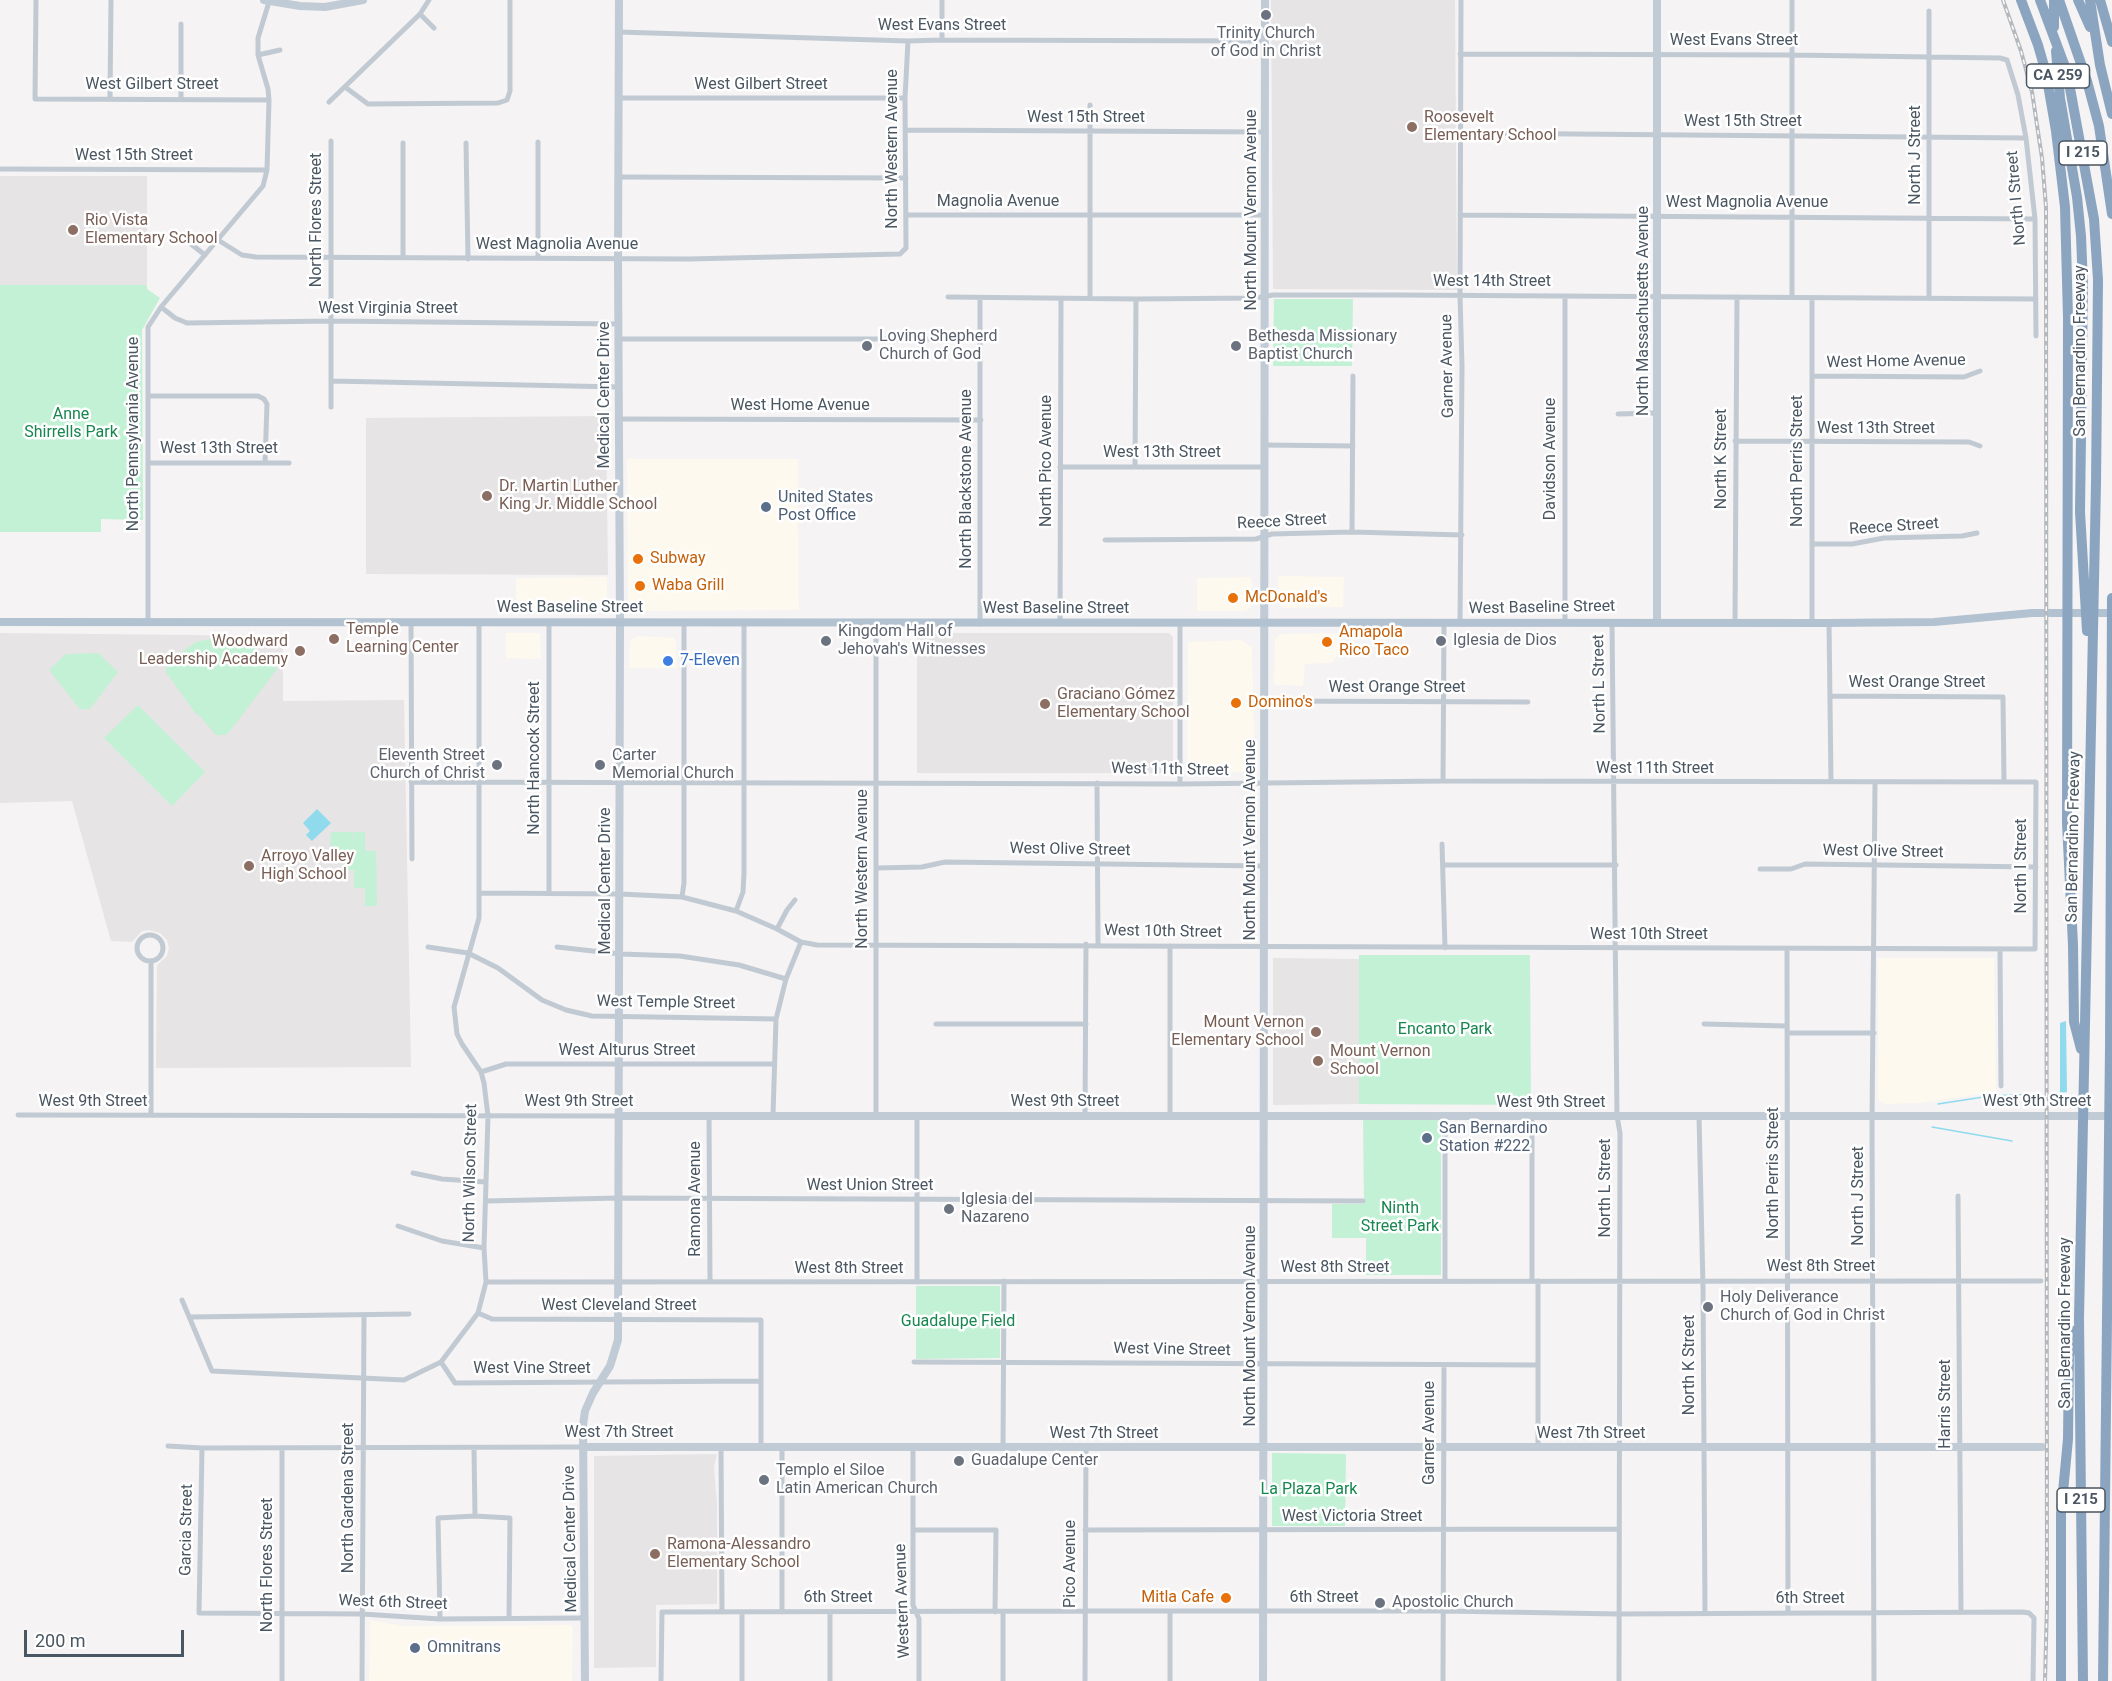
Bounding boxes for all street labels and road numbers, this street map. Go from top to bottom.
street label: West Evans Street [878,16,1006,36]
street label: West Evans Street [1670,31,1798,51]
road number: CA 259 [2026,64,2090,88]
street label: North Western Avenue [883,69,903,229]
street label: West Gilbert Street [85,75,219,95]
street label: West Gilbert Street [694,75,828,95]
street label: North J Street [1906,105,1926,205]
street label: West 15th Street [1027,108,1145,128]
street label: North Mount Vernon Avenue [1242,109,1262,311]
street label: West 15th Street [1684,112,1802,132]
road number: I 215 [2059,141,2107,165]
street label: West 15th Street [75,146,193,166]
street label: North I Street [2003,150,2031,246]
street label: North Flores Street [307,153,327,287]
street label: Magnolia Avenue [937,192,1059,212]
street label: West Magnolia Avenue [1666,193,1828,213]
street label: North Massachusetts Avenue [1634,206,1654,416]
street label: West Magnolia Avenue [476,235,638,255]
street label: San Bernardino Freeway [2071,265,2091,437]
street label: West 14th Street [1433,272,1551,292]
street label: West Virginia Street [318,299,458,319]
street label: Garner Avenue [1437,314,1459,418]
street label: Medical Center Drive [595,321,615,469]
street label: North Pennsylvania Avenue [124,337,144,531]
street label: West Home Avenue [1826,351,1966,373]
street label: North Blackstone Avenue [957,389,977,569]
street label: North Pico Avenue [1037,395,1057,527]
street label: North Perris Street [1788,395,1808,527]
street label: West Home Avenue [730,396,870,416]
street label: Davidson Avenue [1541,398,1561,520]
street label: North K Street [1712,409,1732,509]
street label: West 13th Street [1817,419,1935,439]
street label: West 13th Street [160,439,278,459]
street label: West 13th Street [1103,443,1221,463]
street label: Reece Street [1237,510,1327,534]
street label: Reece Street [1849,514,1939,540]
street label: West Baseline Street [1469,597,1615,619]
street label: West Baseline Street [497,598,643,618]
street label: West Baseline Street [983,599,1129,619]
street label: North L Street [1590,634,1610,734]
street label: West Orange Street [1848,673,1986,693]
street label: West Orange Street [1328,678,1466,698]
street label: North Hancock Street [525,681,545,835]
street label: North Mount Vernon Avenue [1241,739,1261,941]
street label: San Bernardino Freeway [2063,751,2085,923]
street label: West 11th Street [1111,759,1229,781]
street label: West 11th Street [1596,759,1714,779]
street label: North Western Avenue [853,789,873,949]
street label: Medical Center Drive [596,807,616,955]
street label: North I Street [2012,819,2032,913]
street label: West Olive Street [1009,839,1131,861]
street label: West Olive Street [1822,841,1944,863]
street label: West 10th Street [1104,921,1222,943]
street label: West 10th Street [1590,925,1708,945]
street label: West Temple Street [596,992,736,1014]
street label: West Alturus Street [559,1041,695,1061]
street label: West 9th Street [38,1092,148,1112]
street label: West 9th Street [524,1092,634,1112]
street label: West 9th Street [1010,1092,1120,1112]
street label: West 9th Street [1982,1092,2092,1112]
street label: West 9th Street [1496,1093,1606,1113]
street label: North Wilson Street [460,1103,482,1243]
street label: North Perris Street [1764,1107,1784,1239]
street label: North L Street [1596,1138,1616,1238]
street label: Ramona Avenue [686,1141,706,1257]
street label: North J Street [1849,1146,1869,1246]
street label: West Union Street [806,1176,934,1196]
street label: North Mount Vernon Avenue [1241,1225,1261,1427]
street label: San Bernardino Freeway [2056,1237,2076,1409]
street label: West 8th Street [1766,1257,1876,1277]
street label: West 8th Street [1280,1258,1390,1278]
street label: West 8th Street [794,1259,904,1279]
street label: West Cleveland Street [541,1296,697,1316]
street label: North K Street [1680,1315,1700,1415]
street label: West Vine Street [1113,1339,1231,1361]
street label: West Vine Street [473,1359,591,1379]
street label: Harris Street [1936,1359,1956,1449]
street label: Garner Avenue [1420,1381,1440,1485]
street label: North Gardena Street [339,1423,359,1573]
street label: West 7th Street [564,1423,674,1443]
street label: West 7th Street [1049,1424,1159,1444]
street label: West 7th Street [1536,1424,1646,1444]
street label: Medical Center Drive [560,1465,582,1613]
street label: Garcia Street [177,1484,197,1576]
road number: I 215 [2057,1488,2105,1512]
street label: North Flores Street [258,1498,278,1632]
street label: West Victoria Street [1282,1507,1422,1527]
street label: Pico Avenue [1061,1520,1081,1608]
street label: Western Avenue [891,1543,915,1659]
street label: 6th Street [803,1588,873,1608]
street label: 6th Street [1289,1588,1359,1608]
street label: 6th Street [1775,1589,1845,1609]
street label: West 6th Street [338,1592,448,1614]

